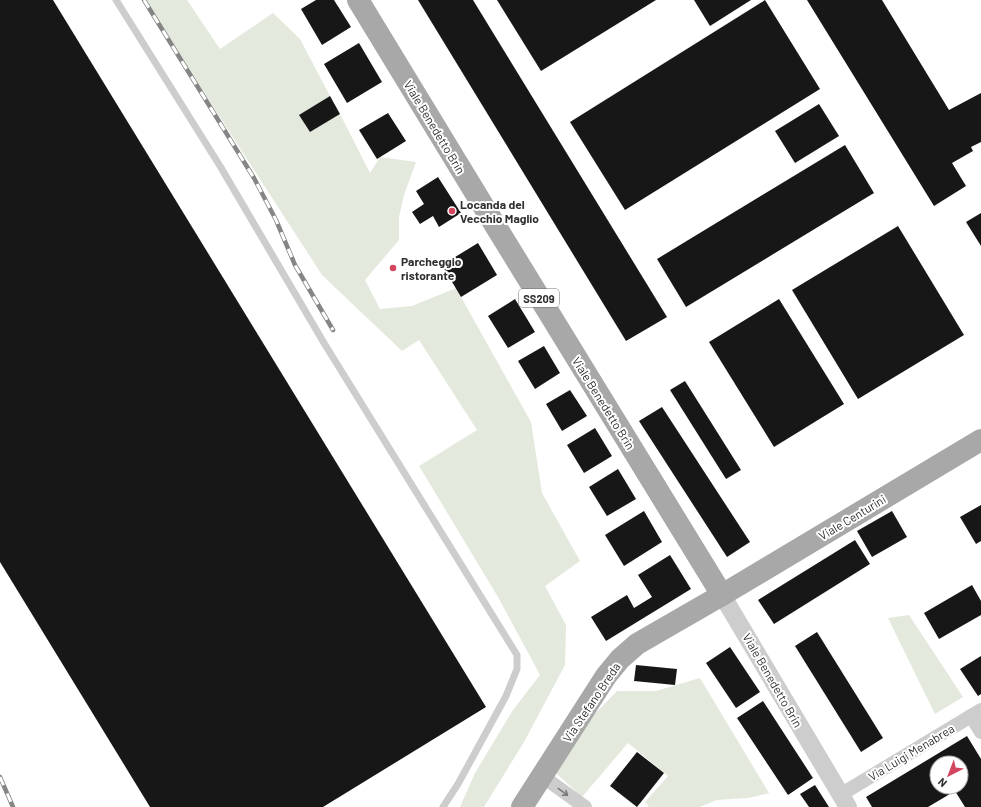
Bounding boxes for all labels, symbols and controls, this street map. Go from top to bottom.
street label: Viale Benedetto Brin [402,78,468,176]
place label: Locanda del Vecchio Maglio [460,197,539,225]
marker: Locanda del Vecchio Maglio [447,206,457,216]
place label: Parcheggio ristorante [401,254,462,282]
marker: Parcheggio ristorante [388,263,398,273]
road number: SS209 [519,289,559,307]
street label: Viale Benedetto Brin [570,354,638,452]
street label: Viale Centurini [816,492,888,542]
street label: Viale Benedetto Brin [740,630,806,730]
street label: Via Stefano Breda [559,660,623,744]
street label: Via Luigi Menabrea [865,721,957,783]
north arrow [929,755,969,795]
text: N [935,776,949,790]
one-way arrow [557,787,568,796]

